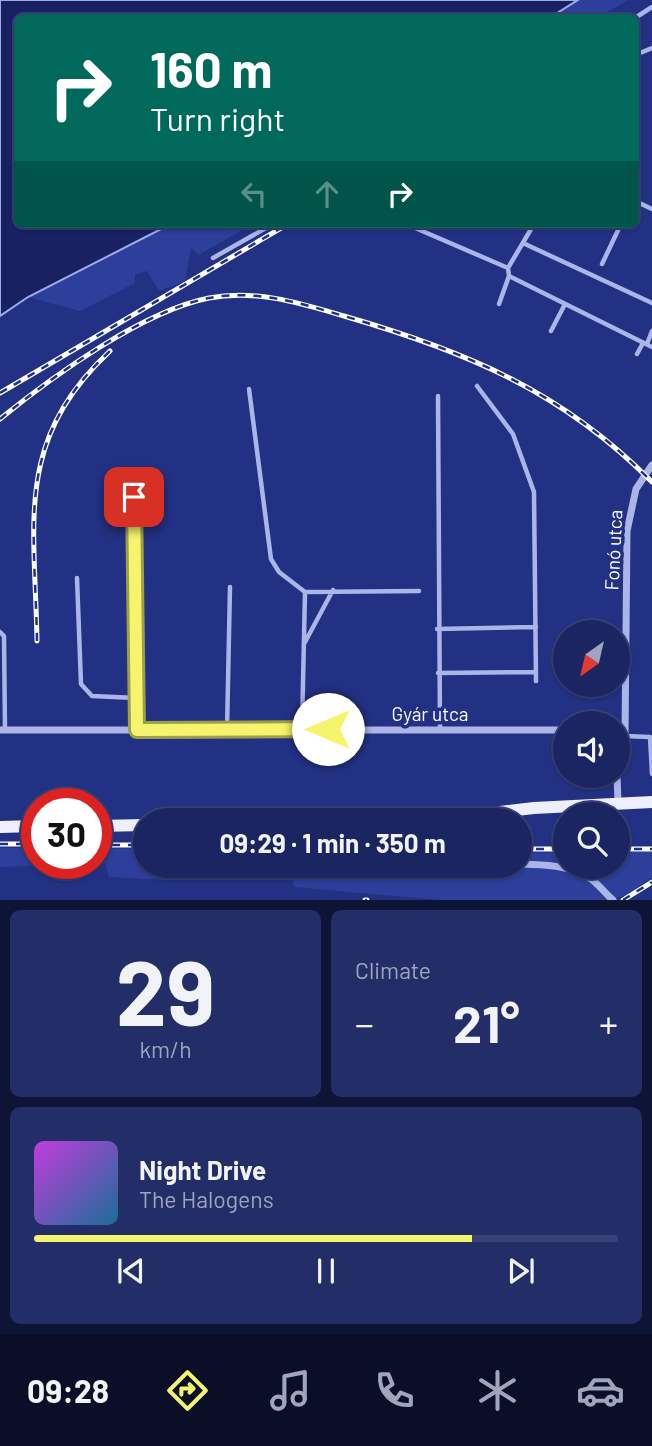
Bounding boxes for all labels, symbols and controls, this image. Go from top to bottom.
text: 160 m [150,39,272,98]
icon: right [35,42,126,133]
text: Turn right [150,99,285,137]
icon: left [235,175,273,213]
icon: ahead [308,175,346,213]
icon: right [381,175,419,213]
pin [104,467,164,527]
icon: arrive [115,478,153,516]
street label: Fonó utca [599,509,627,591]
north arrow [553,620,630,696]
map controls [553,620,630,879]
position arrow [291,692,365,766]
street label: Gyár utca [391,702,469,725]
button: sound [553,711,630,788]
speed limit sign: 30 [21,788,112,879]
button: search [553,802,630,879]
text: 09:29 · 1 min · 350 m [219,827,446,858]
text: 29 [116,935,215,1044]
text: Climate [355,956,431,984]
text: 21° [453,991,520,1053]
text: − [355,1000,374,1046]
text: + [599,1000,618,1046]
text: km/h [139,1035,192,1063]
text: Night Drive [139,1154,266,1185]
text: The Halogens [139,1185,274,1213]
icon: previous [112,1252,150,1290]
icon: pause [307,1252,345,1290]
icon: next [502,1252,540,1290]
icon: directions [163,1366,212,1415]
icon: music [266,1366,315,1415]
icon: phone [370,1366,419,1415]
icon: climate [473,1366,522,1415]
icon: car [576,1366,625,1415]
text: 09:28 [27,1371,109,1409]

